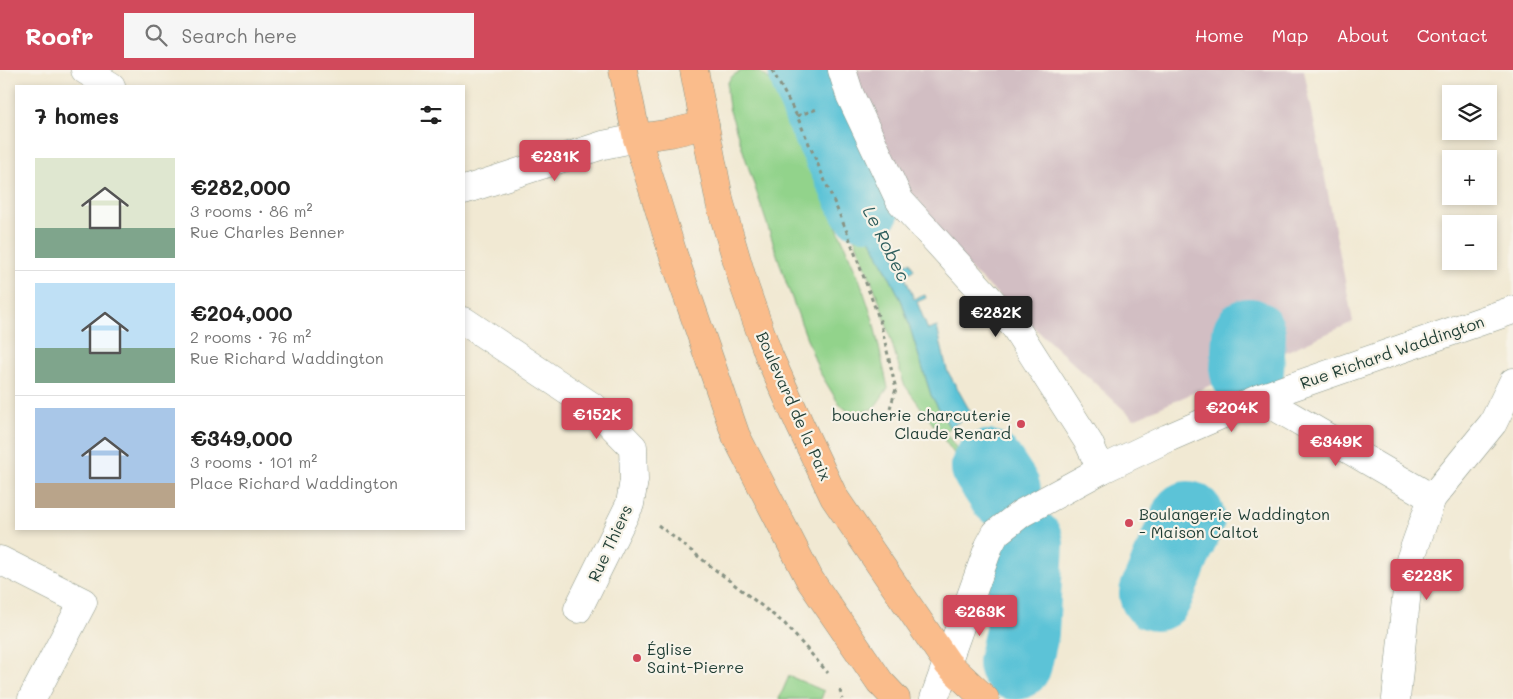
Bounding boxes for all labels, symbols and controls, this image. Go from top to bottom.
search box [124,13,474,58]
text: Roofr [25,20,94,51]
icon: search [142,21,170,49]
text: Search here [182,23,297,48]
text: Home [1195,23,1244,47]
text: Map [1272,23,1308,47]
text: About [1336,23,1389,47]
text: Contact [1417,23,1488,47]
map controls [1442,85,1497,270]
button: layers [1442,85,1497,140]
icon: filters [417,101,445,129]
text: 7 homes [35,102,119,129]
pin: €231K [520,140,590,182]
text: €231K [530,145,580,166]
button: + [1442,150,1497,205]
text: €282,000 [190,173,291,200]
icon: home [75,178,135,238]
text: 3 rooms · 86 m² [190,200,313,221]
water label: Le Robec [858,202,916,285]
button: − [1442,215,1497,270]
text: Rue Charles Benner [190,221,345,242]
pin: €282K [961,296,1031,338]
text: €204,000 [190,299,293,326]
text: €282K [970,301,1022,322]
icon: home [75,303,135,363]
street label: Rue Richard Waddington [1297,310,1487,393]
text: 2 rooms · 76 m² [190,326,311,347]
street label: Boulevard de la Paix [752,328,837,484]
text: Rue Richard Waddington [190,347,384,368]
pin: €204K [1197,390,1267,433]
text: €204K [1206,396,1258,417]
pin: €152K [562,398,632,440]
text: €152K [573,403,621,424]
place label: boucherie charcuterie Claude Renard [832,404,1011,443]
marker: boucherie charcuterie Claude Renard [1015,418,1027,430]
text: €349,000 [190,424,293,451]
pin: €349K [1301,424,1371,467]
icon: home [75,428,135,488]
text: €349K [1310,430,1362,451]
text: 3 rooms · 101 m² [190,451,317,472]
text: Place Richard Waddington [190,472,398,493]
street label: Rue Thiers [583,501,637,585]
place label: Boulangerie Waddington - Maison Caltot [1139,503,1330,542]
marker: Boulangerie Waddington - Maison Caltot [1123,517,1135,529]
pin: €223K [1392,558,1462,601]
text: €223K [1402,564,1453,585]
pin: €263K [945,594,1015,637]
text: €263K [954,600,1006,621]
place label: Église Saint-Pierre [647,638,744,677]
marker: Église Saint-Pierre [631,652,643,664]

